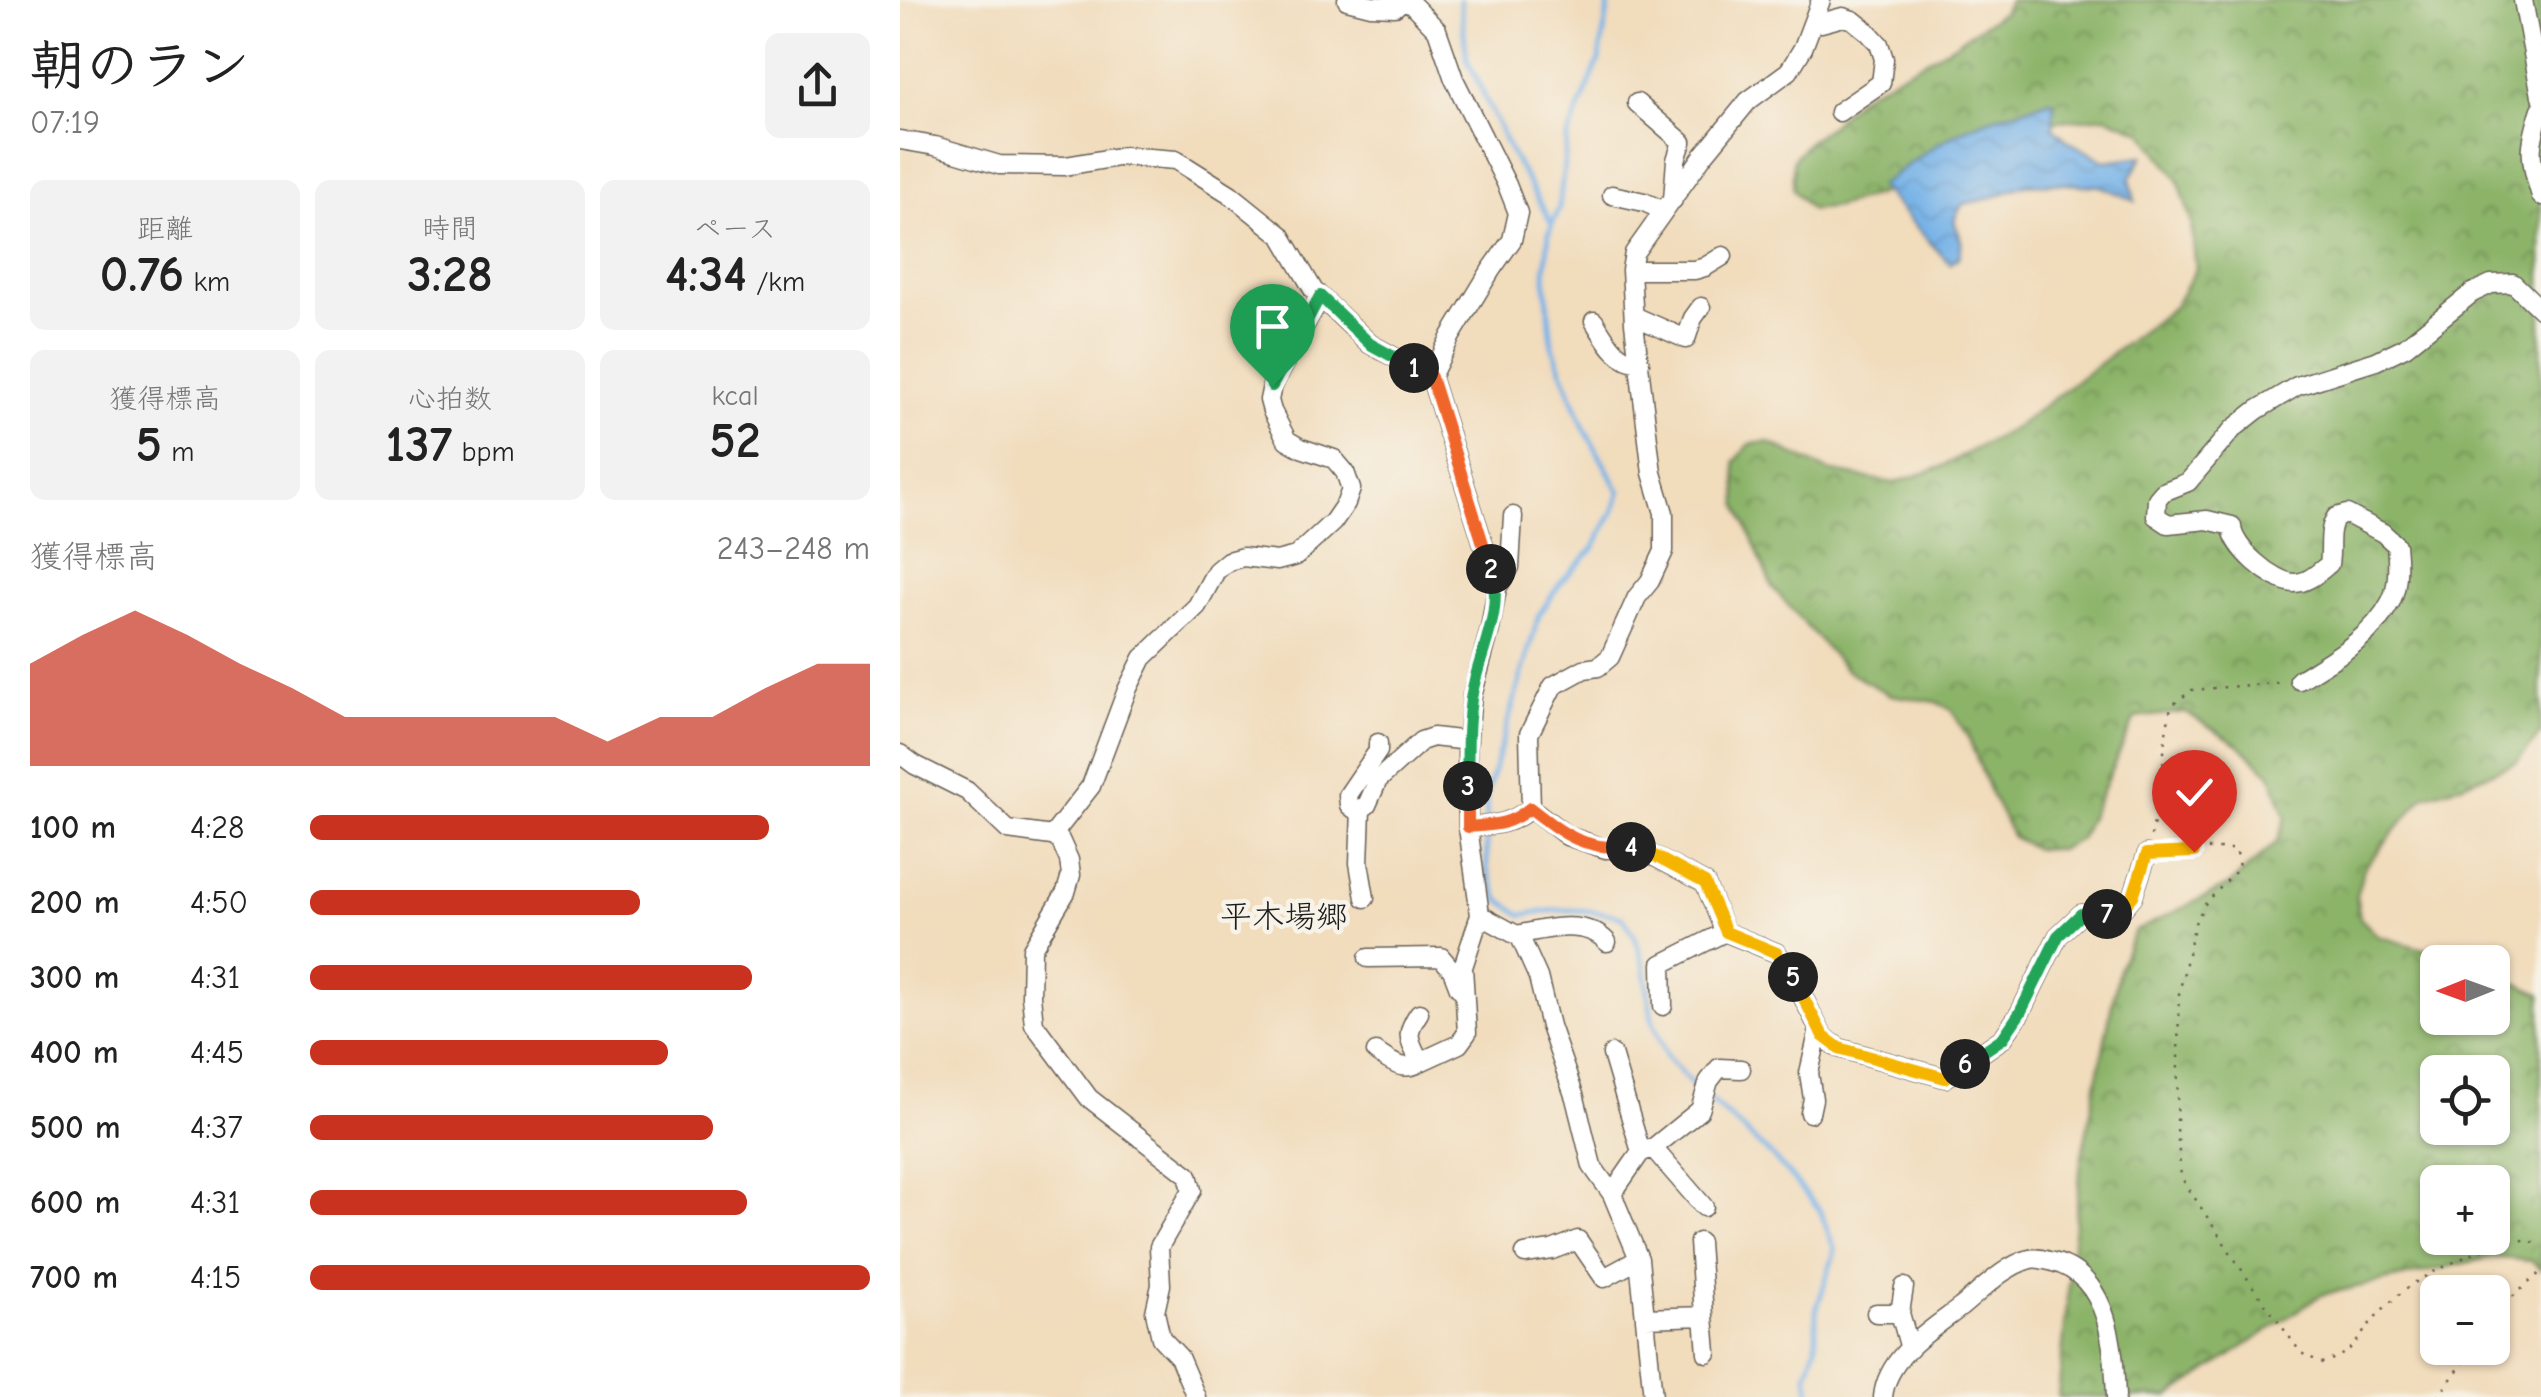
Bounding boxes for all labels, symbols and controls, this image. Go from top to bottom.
button: share [765,33,870,138]
text: 朝のラン [30,34,250,98]
text: 07:19 [30,104,100,141]
text: 距離 [137,213,193,245]
text: 時間 [422,213,478,245]
text: ペース [694,213,776,245]
text: 0.76 [100,246,184,304]
text: 3:28 [407,246,493,304]
text: 4:34 [665,246,747,304]
text: km [184,266,230,298]
text: /km [747,266,805,298]
pin [1230,284,1315,387]
icon: arrive [1245,299,1300,354]
pin: 1 [1389,343,1439,393]
text: 1 [1408,352,1420,384]
text: kcal [711,380,759,412]
text: 獲得標高 [109,383,221,415]
text: 心拍数 [408,383,492,415]
text: 52 [709,412,761,470]
text: 5 [135,416,162,474]
text: 137 [385,416,452,474]
text: m [162,436,195,468]
text: bpm [452,436,515,468]
text: 243–248 m [717,530,870,567]
text: 獲得標高 [30,538,158,575]
pin: 2 [1466,544,1516,594]
text: 2 [1484,553,1498,585]
pin [2152,750,2237,853]
pin: 3 [1443,761,1493,811]
icon: check [2167,765,2222,820]
text: 3 [1461,770,1475,802]
text: 100 m [30,809,116,846]
text: 4:28 [190,809,245,846]
pin: 4 [1606,822,1656,872]
text: 4 [1624,831,1638,863]
text: 200 m [30,884,119,921]
text: 4:50 [190,884,248,921]
pin: 7 [2082,889,2132,939]
district label: 平木場郷 [1220,898,1348,935]
text: 7 [2101,898,2113,930]
north arrow [2420,945,2510,1035]
map controls [2420,945,2510,1365]
pin: 5 [1768,952,1818,1002]
text: 300 m [30,959,119,996]
text: 4:31 [190,959,240,996]
text: 5 [1786,961,1800,993]
text: 400 m [30,1034,118,1071]
text: 4:45 [190,1034,244,1071]
pin: 6 [1940,1039,1990,1089]
text: 6 [1958,1048,1972,1080]
button: locate [2420,1055,2510,1145]
text: 500 m [30,1109,120,1146]
text: 4:37 [190,1109,243,1146]
button: + [2420,1165,2510,1255]
text: 600 m [30,1184,120,1221]
text: 4:31 [190,1184,240,1221]
text: 700 m [30,1259,118,1296]
text: 4:15 [190,1259,241,1296]
button: − [2420,1275,2510,1365]

